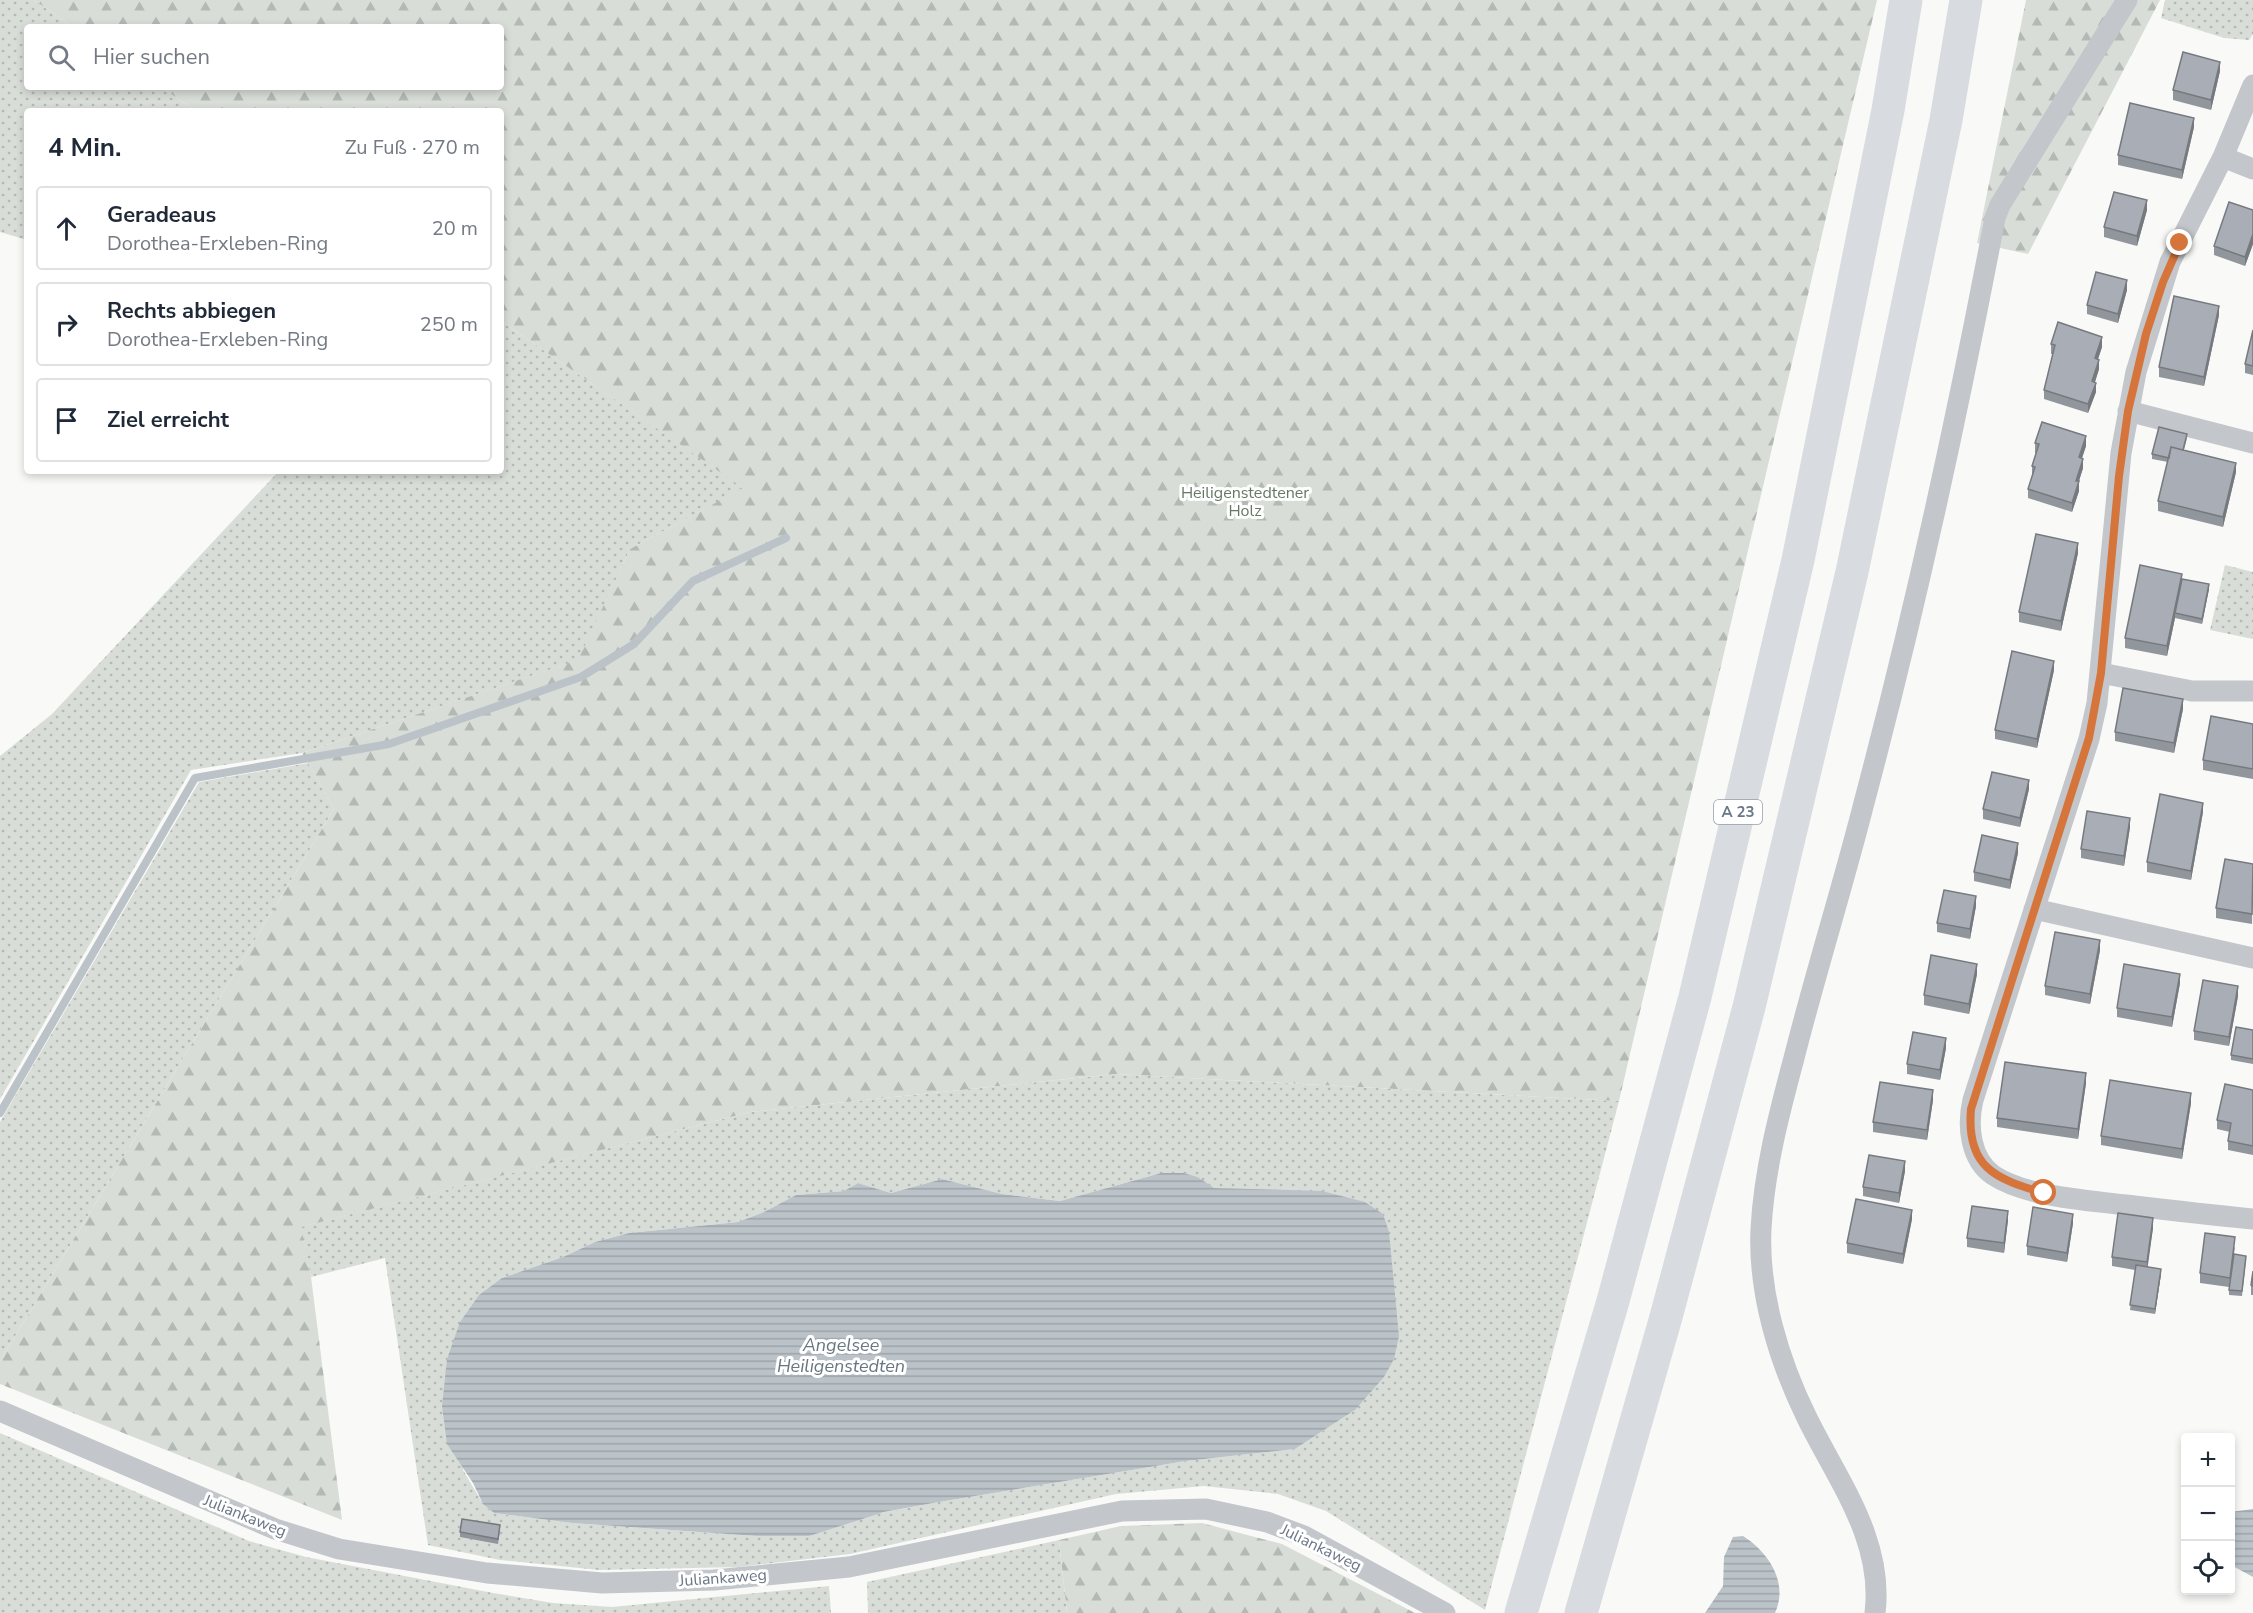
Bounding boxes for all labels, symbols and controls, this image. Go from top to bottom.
search box [24,24,504,90]
icon: search [45,41,78,74]
text: Hier suchen [93,42,210,72]
text: 4 Min. [48,130,121,165]
text: Zu Fuß · 270 m [345,134,480,161]
text: Geradeaus [107,200,216,230]
icon: ahead [50,212,83,245]
text: 20 m [432,215,478,242]
route end [2166,229,2192,255]
text: Dorothea-Erxleben-Ring [107,230,328,257]
text: Rechts abbiegen [107,296,276,326]
icon: right [50,308,83,341]
text: 250 m [420,311,478,338]
text: Dorothea-Erxleben-Ring [107,326,328,353]
icon: arrive [50,404,83,437]
text: Ziel erreicht [107,405,229,435]
park label: Heiligenstedtener Holz [1181,482,1309,522]
road number: A 23 [1714,800,1762,824]
route start [2030,1179,2056,1205]
water label: Angelsee Heiligenstedten [777,1333,905,1378]
map controls [2181,1433,2235,1595]
button: + [2181,1433,2235,1487]
button: − [2181,1487,2235,1541]
street label: Juliankaweg [199,1489,290,1543]
street label: Juliankaweg [1276,1518,1365,1577]
button: locate [2181,1541,2235,1595]
street label: Juliankaweg [677,1564,768,1592]

